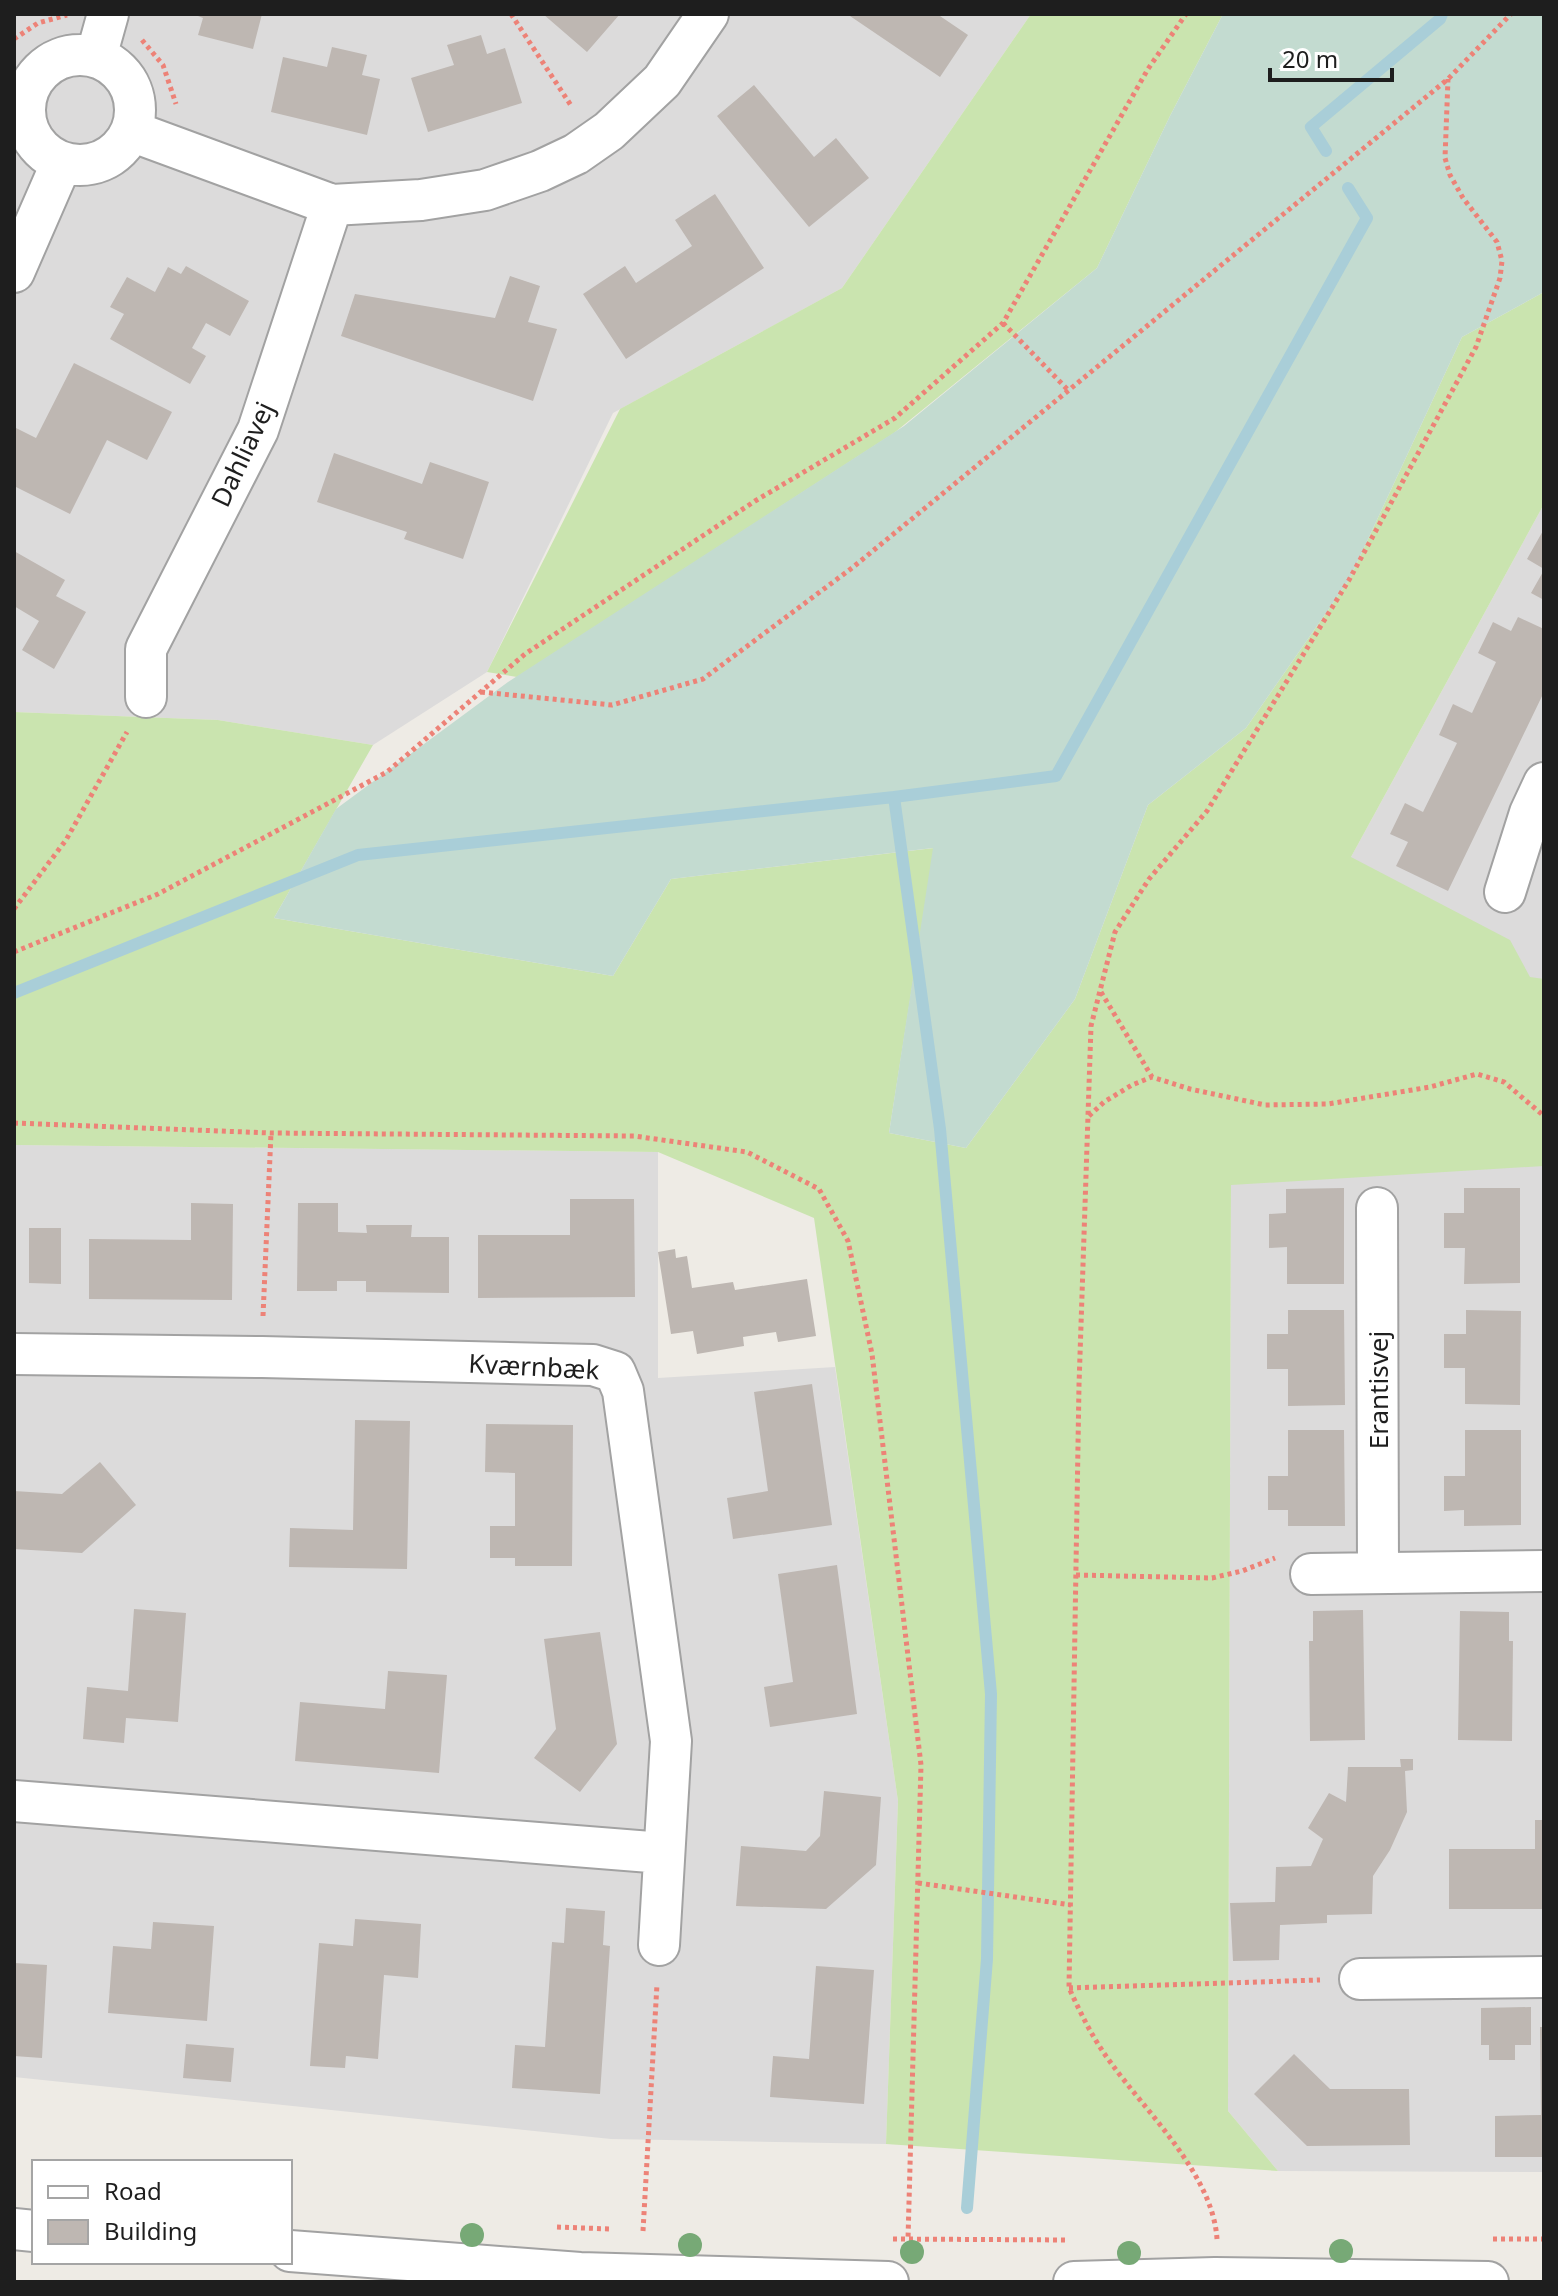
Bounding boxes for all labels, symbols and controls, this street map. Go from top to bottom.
scale bar [1270,32,1392,82]
text: 20 m [1282,42,1338,75]
street label: Dahliavej [202,396,282,512]
street label: Erantisvej [1360,1331,1396,1449]
street label: Kværnbæk [468,1345,600,1387]
legend [32,2160,292,2264]
text: Road [104,2174,162,2207]
text: Building [104,2214,197,2247]

